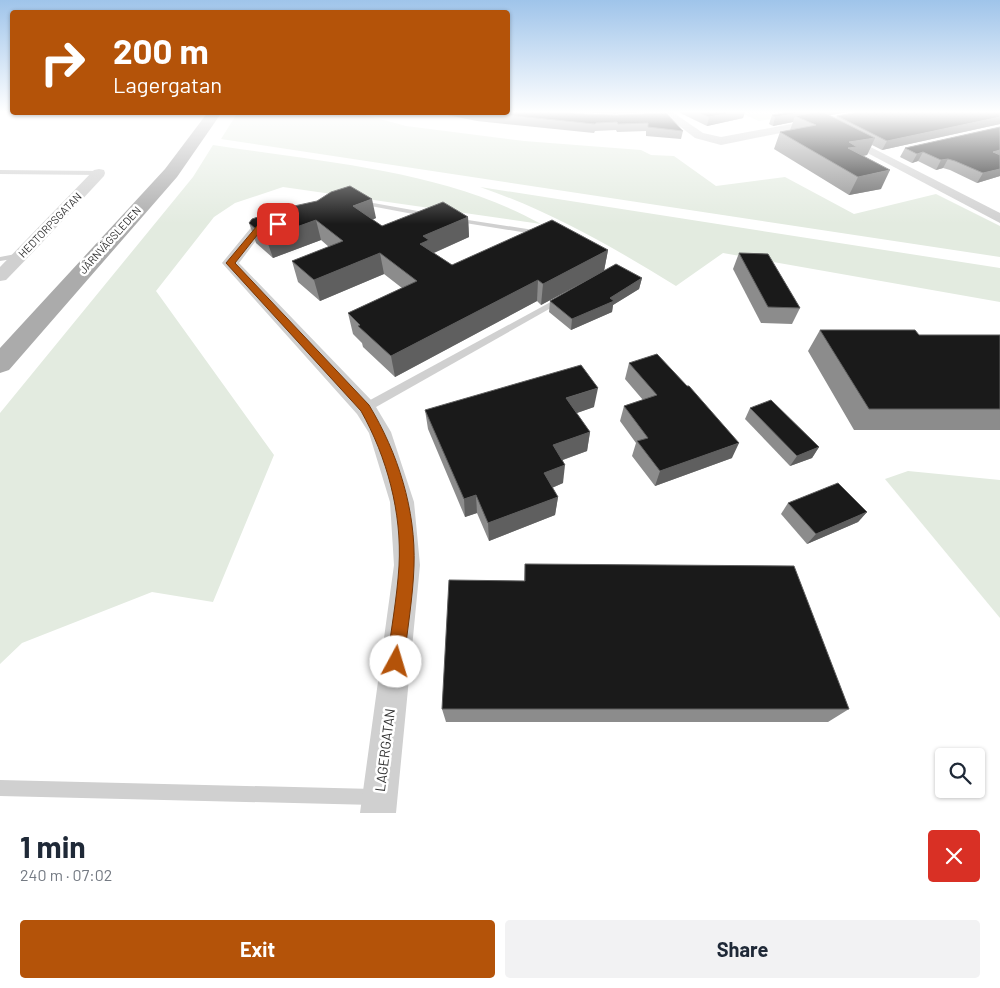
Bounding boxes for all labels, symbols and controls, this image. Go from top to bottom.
text: 200 m [113,29,209,71]
icon: right [30,30,95,95]
text: Lagergatan [113,71,222,97]
street label: HEDTORPSGATAN [15,189,84,260]
street label: JÄRNVÄGSLEDEN [75,203,143,276]
pin [257,203,299,245]
icon: arrive [264,210,292,238]
position arrow [369,635,421,687]
street label: LAGERGATAN [371,707,398,793]
map controls [935,748,985,798]
button: search [935,748,985,798]
text: 1 min [20,828,86,864]
button: close [928,830,980,882]
text: 240 m · 07:02 [20,865,112,884]
button: Exit [20,920,495,978]
button: Share [505,920,980,978]

